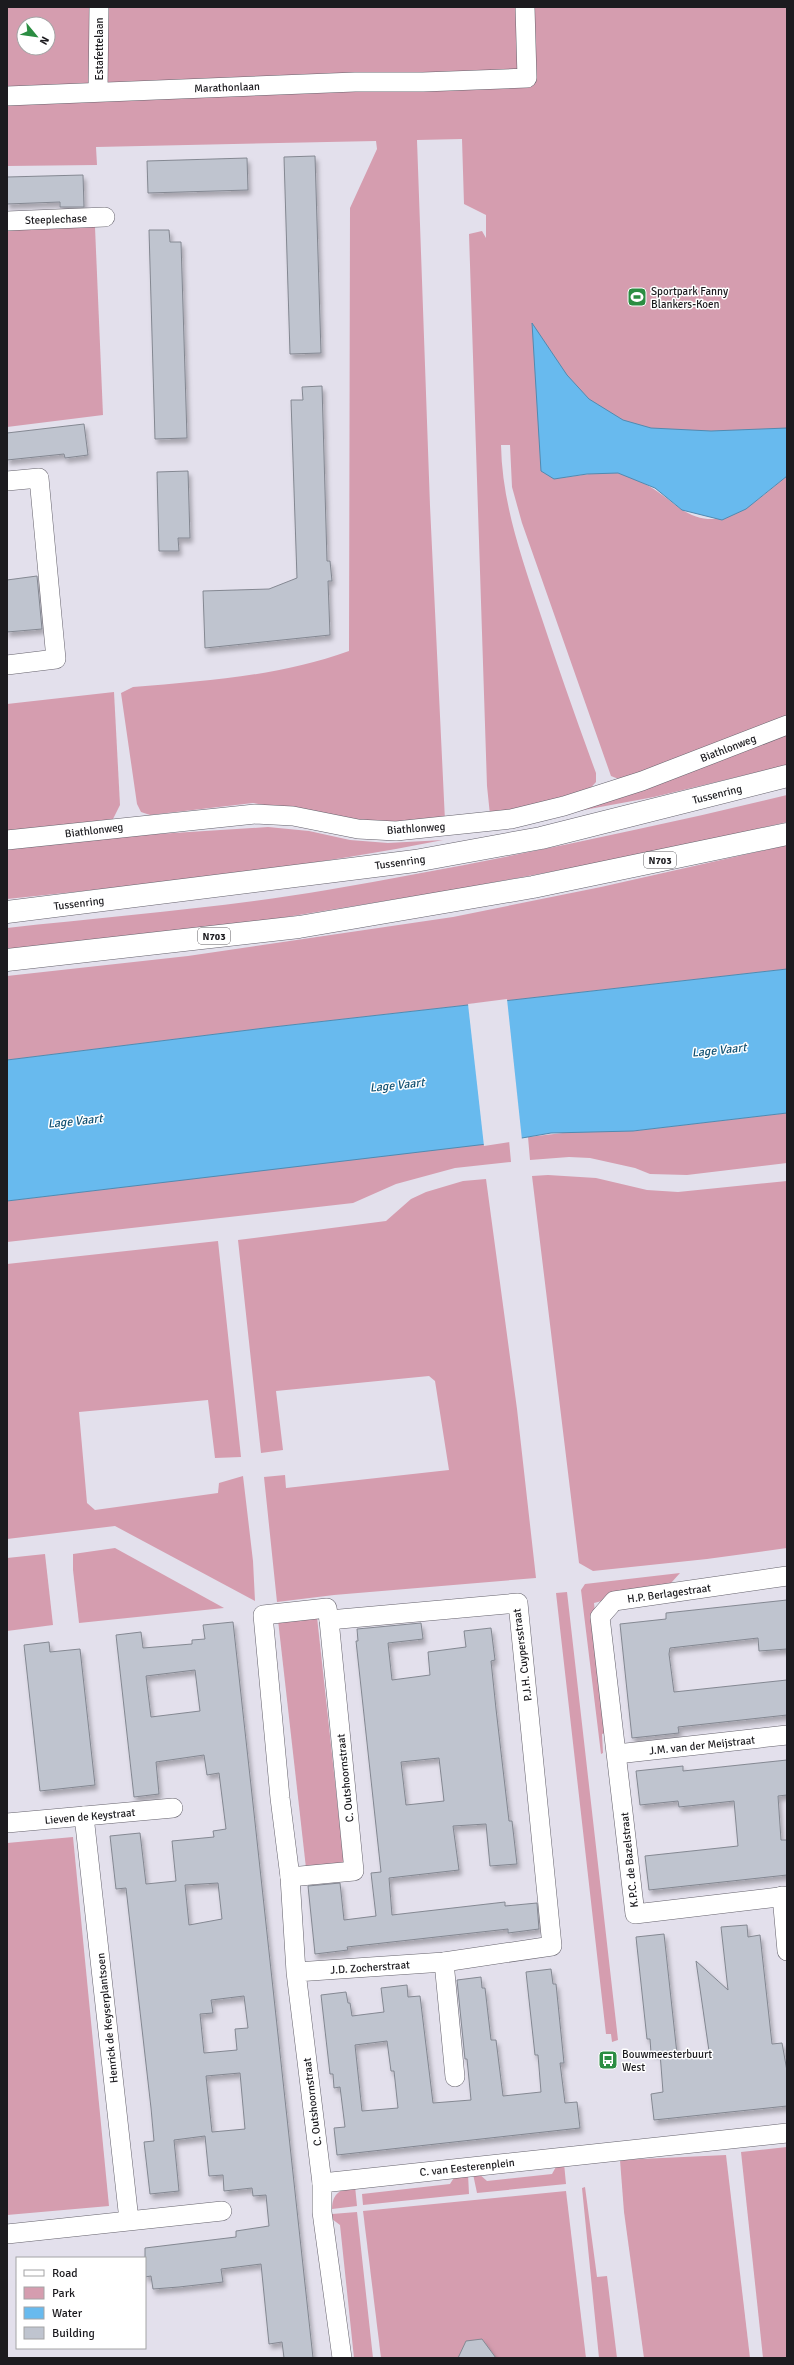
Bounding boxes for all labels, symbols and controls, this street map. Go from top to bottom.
north arrow [16,16,56,56]
street label: Estafettelaan [93,17,106,81]
text: N [37,34,52,47]
street label: Marathonlaan [194,80,260,95]
street label: Steeplechase [25,212,87,227]
place label: Sportpark Fanny Blankers-Koen [651,285,729,311]
sports icon: Sportpark Fanny Blankers-Koen [626,286,648,308]
street label: Biathlonweg [698,732,758,765]
street label: Tussenring [691,782,743,807]
street label: Biathlonweg [64,820,124,841]
street label: Biathlonweg [386,820,446,837]
road number: N703 [644,852,676,868]
street label: Tussenring [374,853,426,872]
street label: Tussenring [53,894,105,913]
road number: N703 [198,928,230,944]
water label: Lage Vaart [691,1040,749,1061]
water label: Lage Vaart [369,1075,427,1096]
water label: Lage Vaart [47,1111,105,1132]
street label: H.P. Berlagestraat [626,1581,712,1606]
street label: P.J.H. Cuypersstraat [510,1608,535,1702]
street label: C. Outshoornstraat [334,1733,357,1823]
street label: J.M. van der Meijstraat [648,1733,756,1758]
street label: Lieven de Keystraat [44,1806,136,1827]
street label: K.P.C. de Bazelstraat [618,1812,641,1908]
street label: Henrick de Keyserplantsoen [94,1952,121,2084]
street label: J.D. Zocherstraat [330,1958,410,1977]
place label: Bouwmeesterbuurt West [622,2048,712,2074]
bus stop icon: Bouwmeesterbuurt West [597,2049,619,2071]
street label: C. Outshoornstraat [301,2057,324,2147]
street label: C. van Eesterenplein [419,2156,515,2179]
legend [16,2257,146,2349]
text: Road [52,2266,78,2281]
text: Park [52,2286,75,2301]
text: Water [52,2306,83,2321]
text: Building [52,2326,95,2341]

